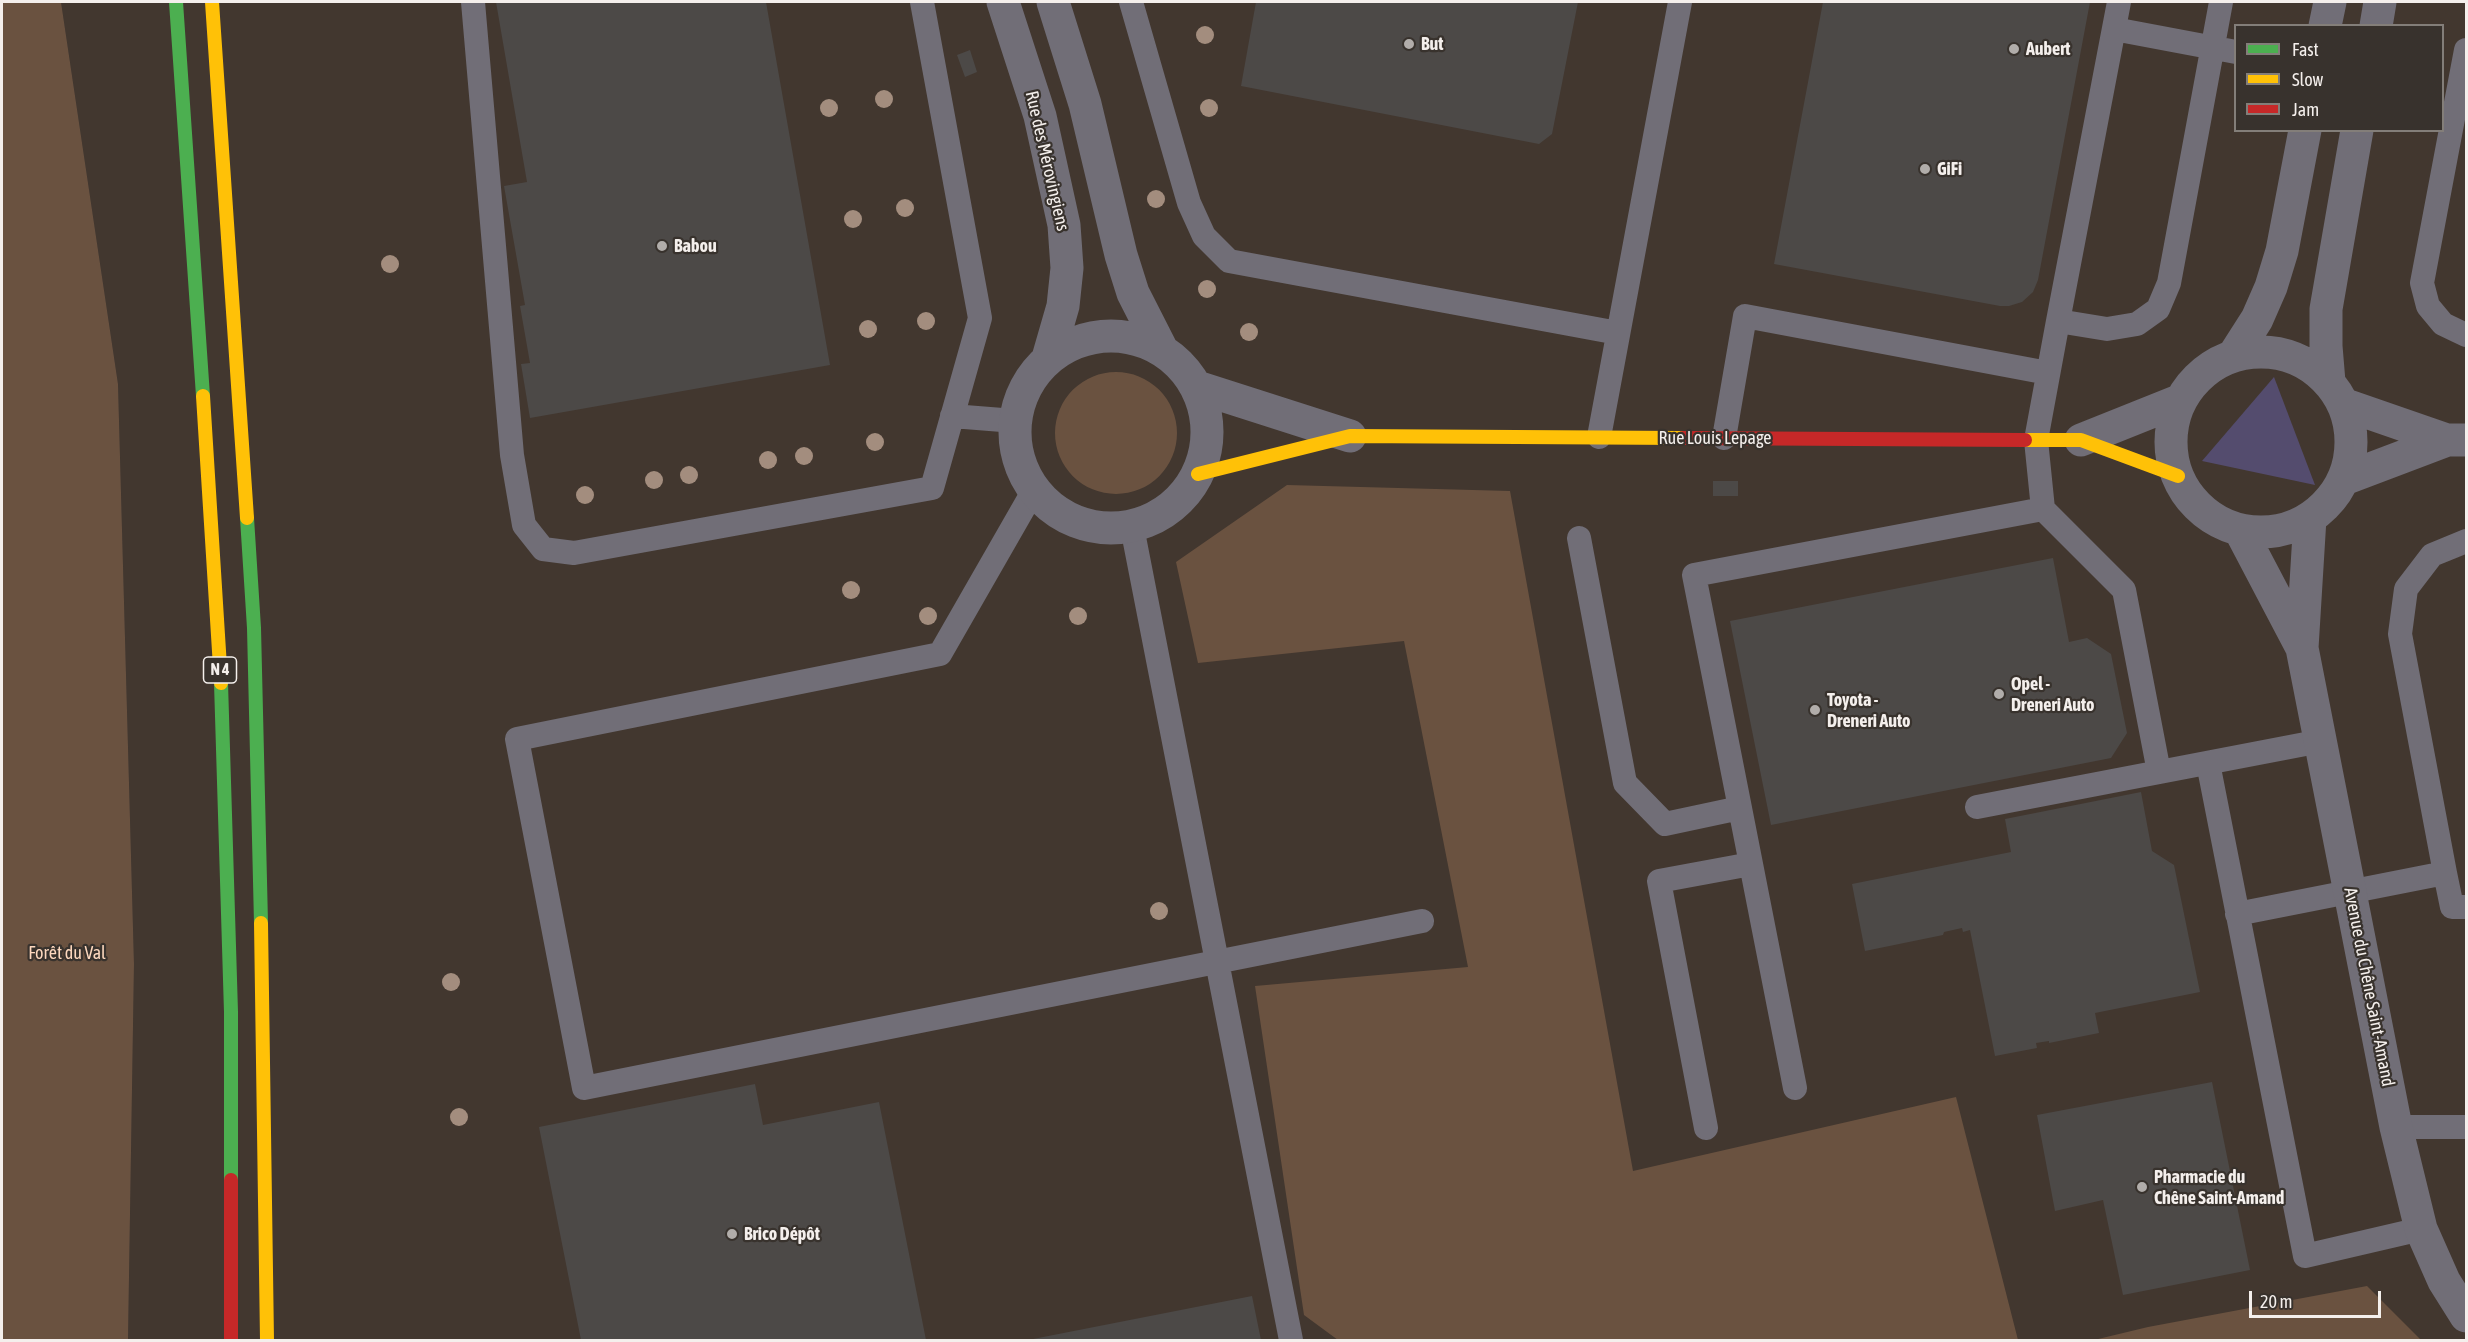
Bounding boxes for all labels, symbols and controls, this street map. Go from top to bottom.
legend [2234,24,2444,132]
place label: But [1421,33,1443,55]
marker: But [1402,37,1416,51]
place label: Aubert [2026,38,2071,60]
text: Fast [2292,39,2319,60]
marker: Aubert [2007,42,2021,56]
text: Slow [2292,69,2323,90]
street label: Rue des Mérovingiens [1020,89,1074,233]
text: Jam [2292,99,2319,120]
place label: GiFi [1937,158,1962,180]
marker: GiFi [1918,162,1932,176]
place label: Babou [674,235,717,257]
marker: Babou [655,239,669,253]
street label: Rue Louis Lepage [1658,427,1772,449]
road number: N 4 [204,657,236,683]
place label: Opel - Dreneri Auto [2011,673,2094,716]
marker: Opel - Dreneri Auto [1992,687,2006,701]
place label: Toyota - Dreneri Auto [1827,689,1910,732]
marker: Toyota - Dreneri Auto [1808,703,1822,717]
street label: Avenue du Chêne Saint-Amand [2339,886,2399,1088]
park label: Forêt du Val [28,942,106,964]
place label: Pharmacie du Chêne Saint-Amand [2154,1166,2284,1208]
marker: Pharmacie du Chêne Saint-Amand [2135,1180,2149,1194]
place label: Brico Dépôt [744,1223,820,1245]
marker: Brico Dépôt [725,1227,739,1241]
scale bar [2252,1279,2384,1317]
text: 20 m [2260,1291,2292,1312]

